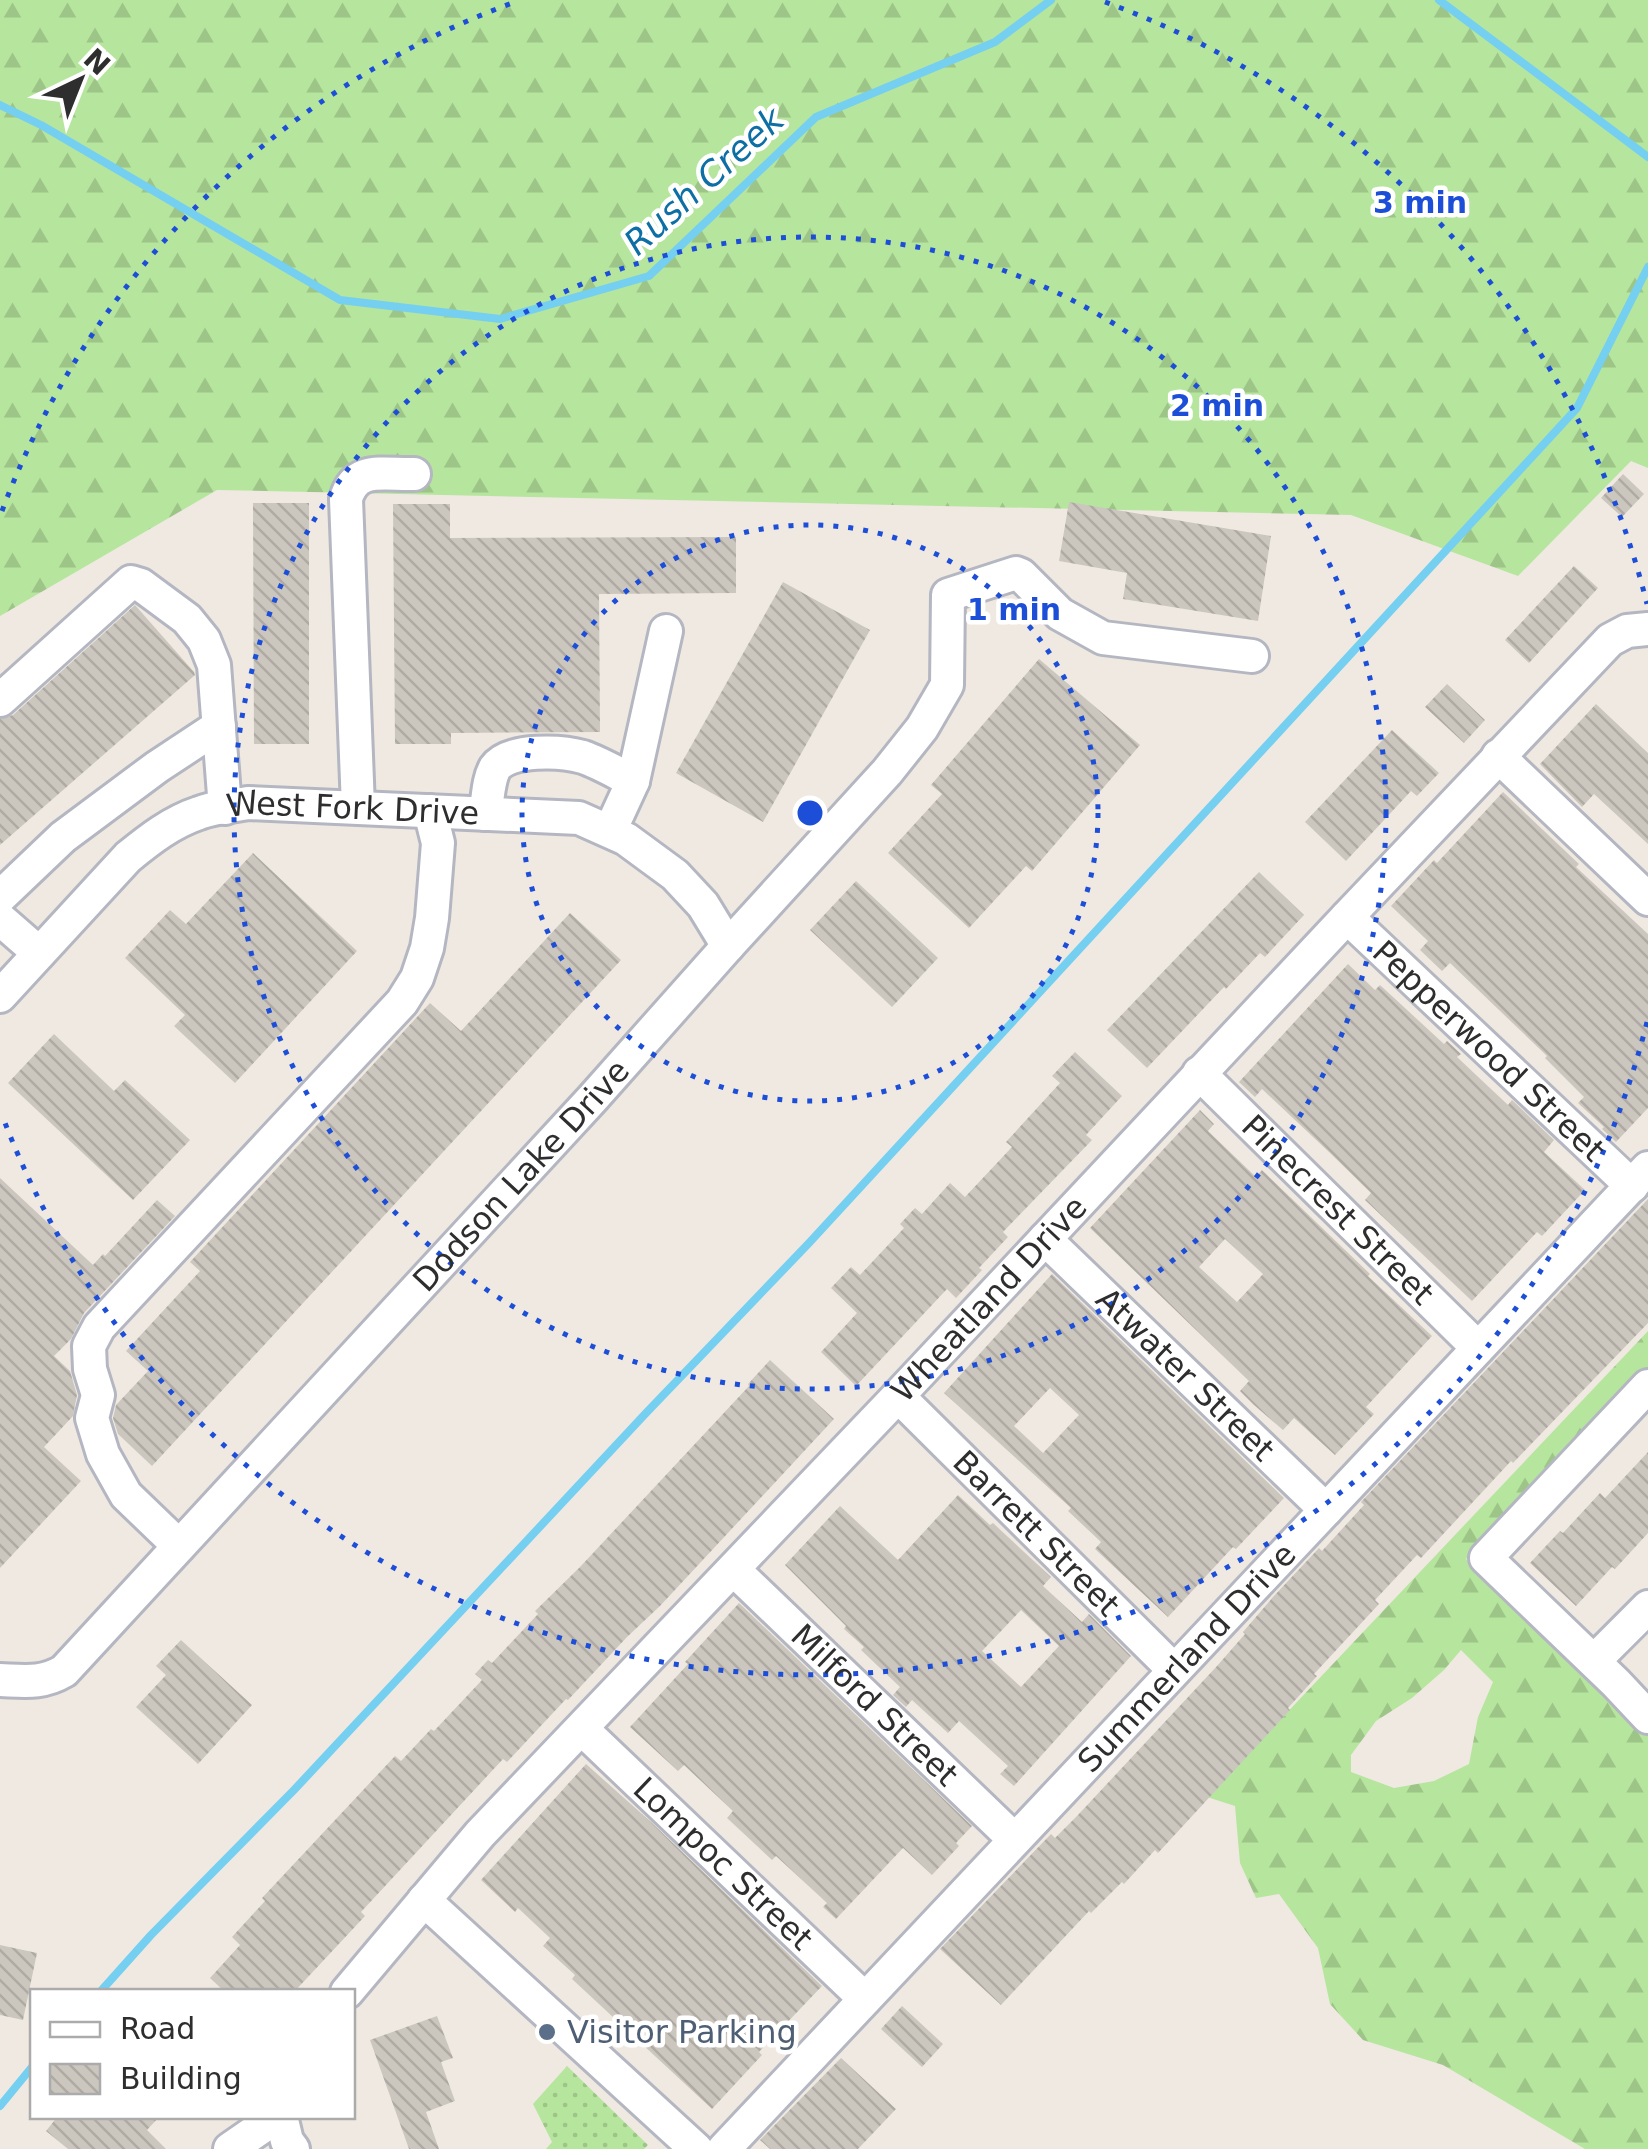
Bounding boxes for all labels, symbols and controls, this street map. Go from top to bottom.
north arrow [30,30,130,130]
text: N [77,42,117,82]
water label: Rush Creek [616,98,793,263]
text: 3 min [1373,185,1467,220]
text: 2 min [1170,388,1264,423]
text: 1 min [967,592,1061,627]
street label: West Fork Drive [224,783,480,832]
centre of rings [792,795,828,831]
street label: Pepperwood Street [1365,933,1613,1169]
street label: Dodson Lake Drive [405,1052,637,1299]
street label: Pinecrest Street [1234,1107,1442,1313]
street label: Wheatland Drive [883,1188,1095,1410]
street label: Atwater Street [1089,1280,1282,1469]
street label: Barrett Street [945,1443,1127,1624]
street label: Summerland Drive [1070,1535,1304,1780]
street label: Milford Street [783,1616,966,1794]
street label: Lompoc Street [626,1769,820,1958]
legend [30,1989,355,2119]
text: Road [120,2011,195,2046]
place label: Visitor Parking [567,2013,797,2051]
marker: Visitor Parking [536,2021,558,2043]
text: Building [120,2061,242,2096]

